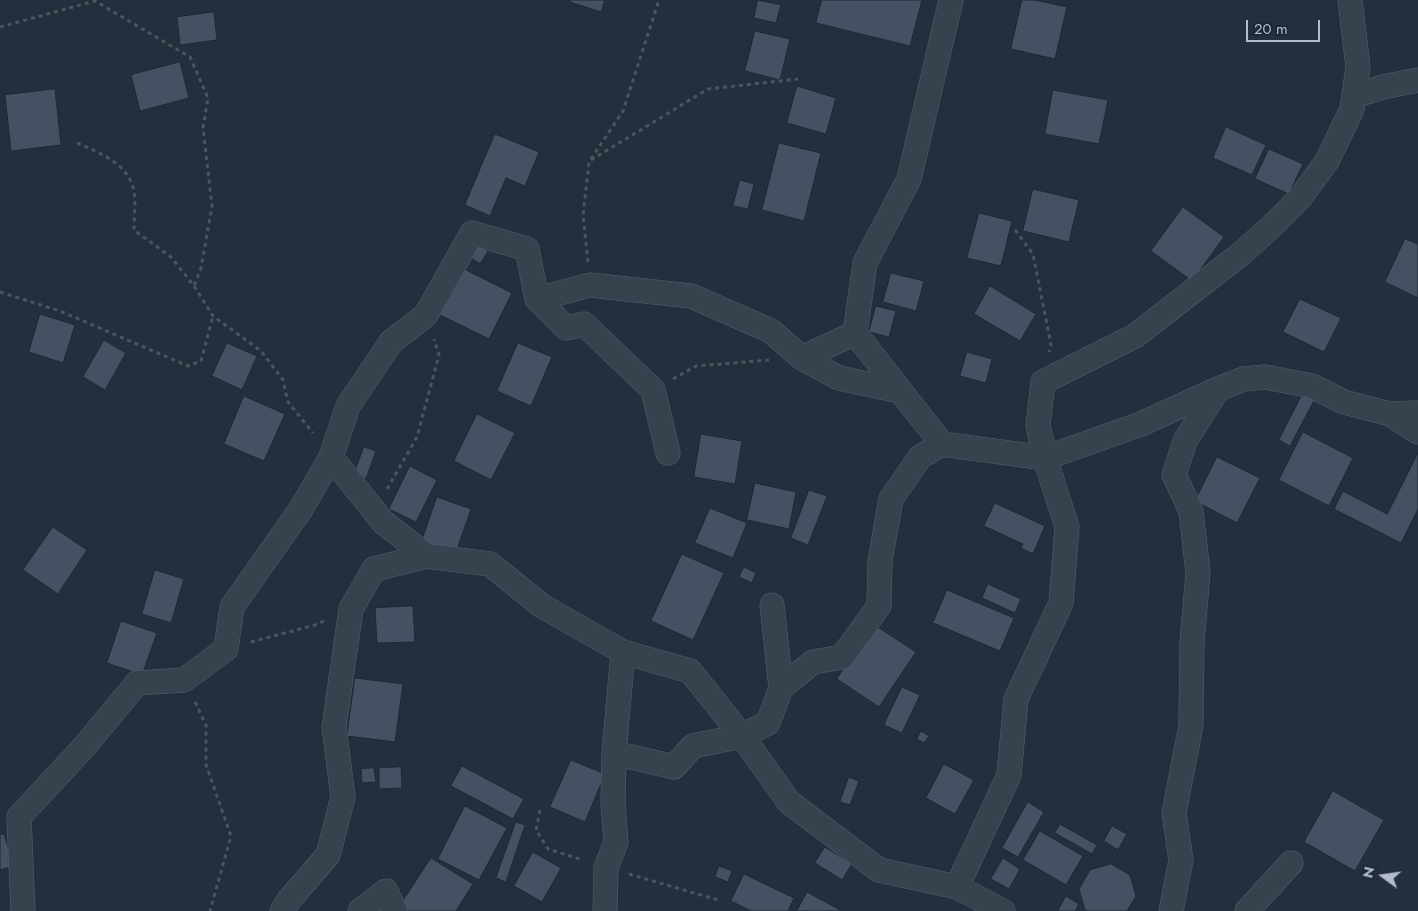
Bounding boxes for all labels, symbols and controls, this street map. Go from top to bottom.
scale bar [1248,10,1322,42]
text: 20 m [1254,18,1288,40]
north arrow [1358,851,1408,901]
text: N [1357,865,1379,880]

